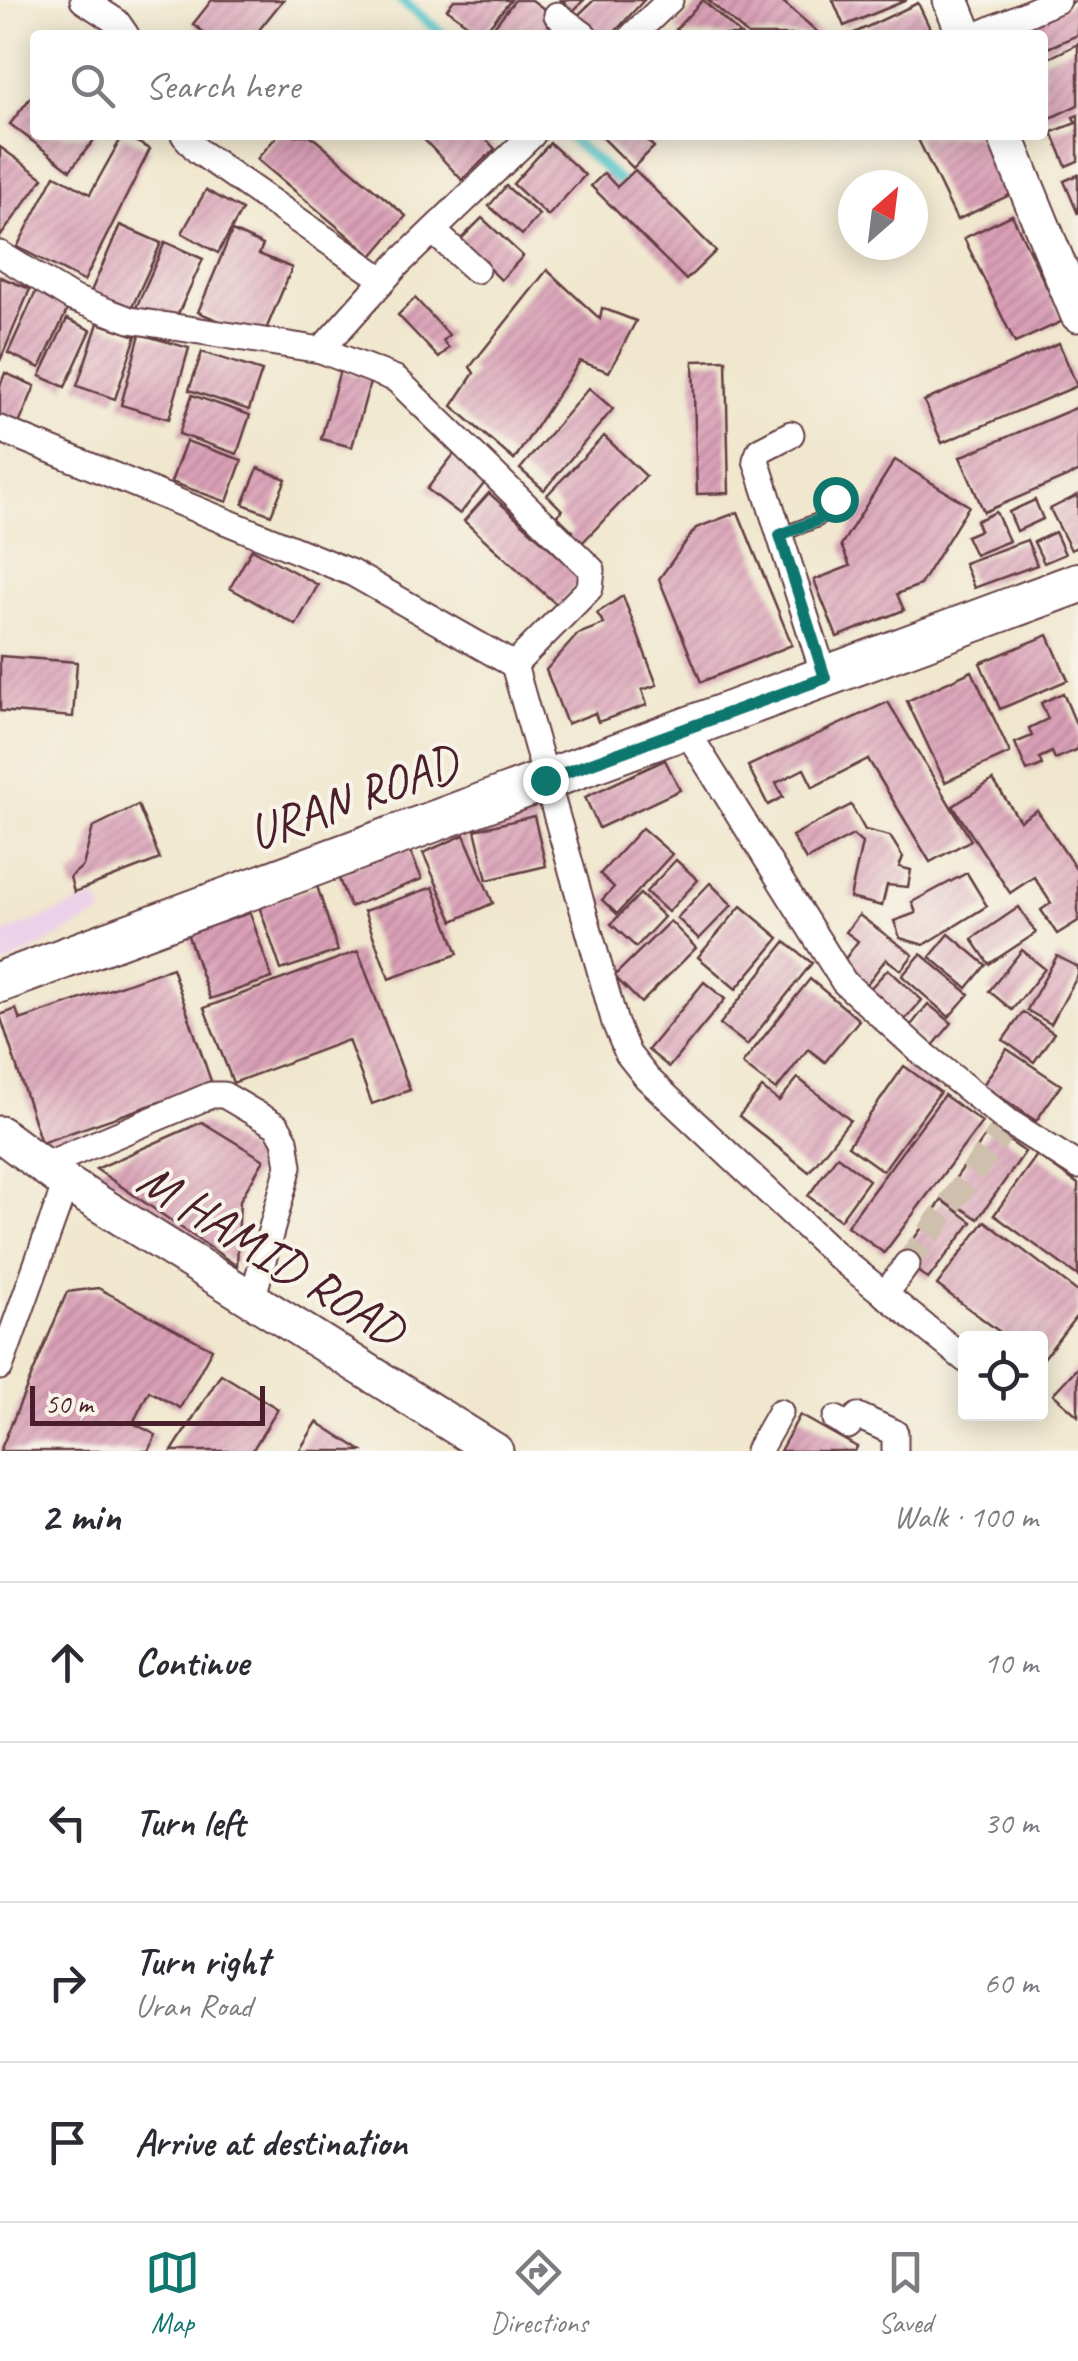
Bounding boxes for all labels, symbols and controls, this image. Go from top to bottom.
search box [30,30,1048,140]
icon: search [65,58,120,113]
text: Search here [145,62,300,109]
north arrow [838,170,928,260]
route start [813,477,859,523]
street label: URAN ROAD [239,729,470,864]
route end [523,758,569,804]
street label: M HAMID ROAD [127,1148,419,1363]
map controls [958,1331,1048,1421]
button: locate [958,1331,1048,1421]
scale bar [30,1381,265,1426]
text: 50 m [45,1386,93,1421]
text: 2 min [40,1490,120,1543]
text: Walk · 100 m [894,1496,1038,1537]
icon: ahead [40,1635,95,1690]
text: Continue [135,1639,249,1686]
text: 10 m [984,1642,1038,1683]
icon: left [40,1795,95,1850]
text: Turn left [135,1799,245,1846]
text: 30 m [984,1802,1038,1843]
text: Turn right [135,1938,269,1985]
icon: right [40,1955,95,2010]
text: 60 m [984,1962,1038,2003]
text: Uran Road [135,1985,252,2026]
icon: arrive [40,2115,95,2170]
text: Arrive at destination [135,2119,407,2166]
tab: Map [145,2245,200,2340]
tab: Directions [490,2245,588,2340]
tab: Saved [878,2245,933,2340]

